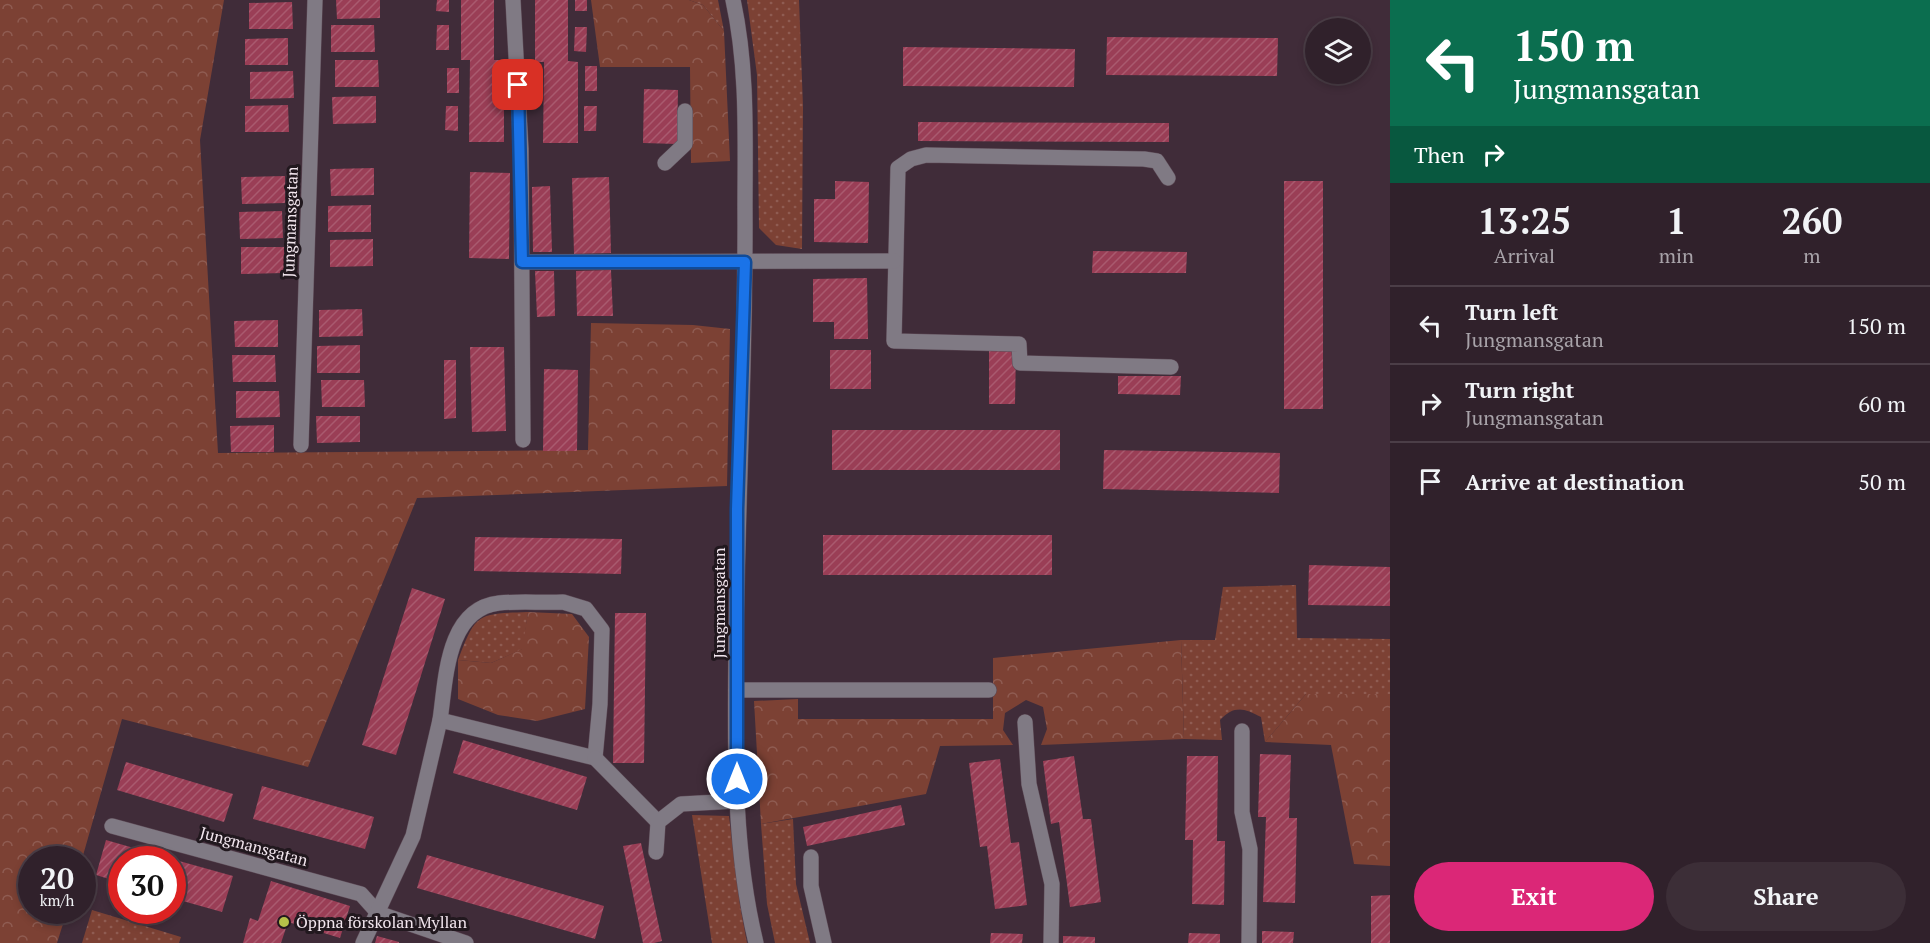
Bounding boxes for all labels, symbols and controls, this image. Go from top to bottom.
text: 150 m [1513,17,1634,73]
map controls [1305,18,1371,84]
button: layers [1305,18,1371,84]
icon: left [1414,24,1492,102]
pin [492,59,543,110]
icon: arrive [501,68,534,101]
text: Jungmansgatan [1513,71,1700,107]
icon: right [1477,138,1510,171]
text: Then [1414,140,1465,169]
street label: Jungmansgatan [277,166,303,278]
text: 13:25 [1478,197,1571,244]
text: 1 [1666,197,1687,244]
text: 260 [1781,197,1842,244]
text: Arrival [1494,242,1555,269]
text: min [1659,242,1694,269]
text: m [1803,242,1821,269]
text: Turn left [1465,297,1558,326]
icon: left [1414,309,1447,342]
text: 150 m [1846,311,1906,340]
text: Jungmansgatan [1465,326,1604,353]
text: Turn right [1465,375,1574,404]
icon: right [1414,387,1447,420]
text: 60 m [1858,389,1906,418]
text: Jungmansgatan [1465,404,1604,431]
icon: arrive [1414,465,1447,498]
text: Arrive at destination [1465,467,1684,496]
text: 50 m [1858,467,1906,496]
street label: Jungmansgatan [708,547,730,658]
position arrow [705,747,769,811]
street label: Jungmansgatan [198,821,311,871]
speed limit sign: 30 [108,846,186,924]
text: 20 [40,858,74,898]
button: Exit [1414,862,1654,931]
button: Share [1666,862,1906,931]
text: km/h [40,890,74,910]
place label: Öppna förskolan Myllan [296,911,467,933]
marker: Öppna förskolan Myllan [277,915,291,929]

